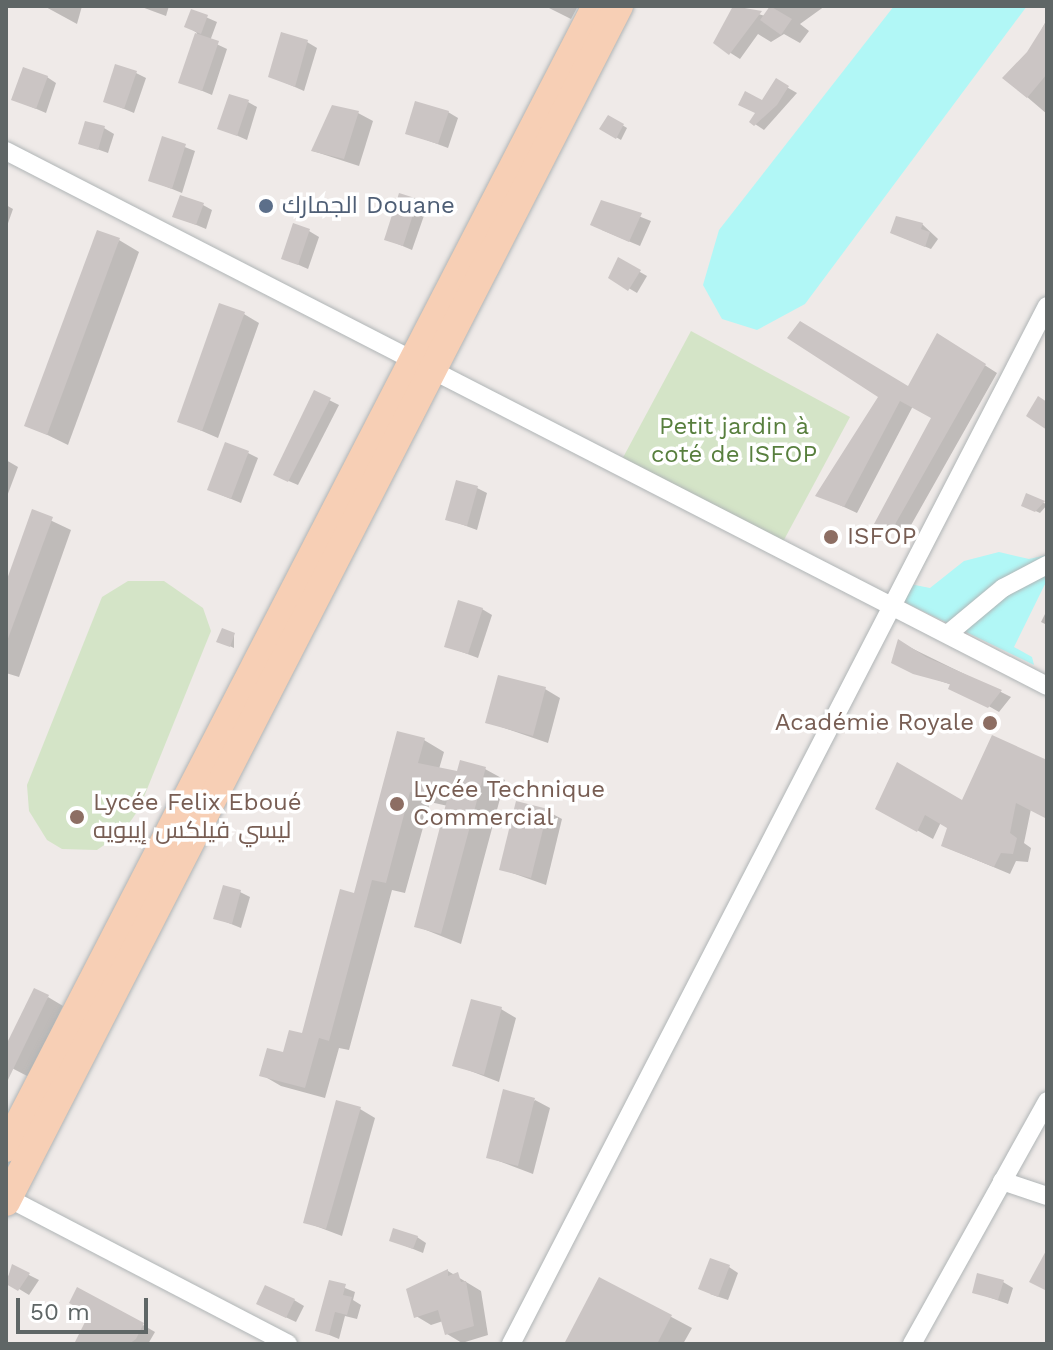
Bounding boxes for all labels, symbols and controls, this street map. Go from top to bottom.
place label: الجمارك Douane [282,192,455,220]
marker: الجمارك Douane [257,197,275,215]
park label: Petit jardin à coté de ISFOP [651,413,817,469]
place label: ISFOP [847,523,916,551]
marker: ISFOP [822,528,840,546]
place label: Académie Royale [775,709,974,737]
marker: Académie Royale [981,714,999,732]
place label: Lycée Technique Commercial [413,776,606,832]
place label: Lycée Felix Eboué ليسي فيلكس إيبويه [93,789,302,845]
marker: Lycée Technique Commercial [388,795,406,813]
marker: Lycée Felix Eboué ليسي فيلكس إيبويه [68,808,86,826]
scale bar [20,1282,152,1332]
text: 50 m [30,1298,90,1326]

